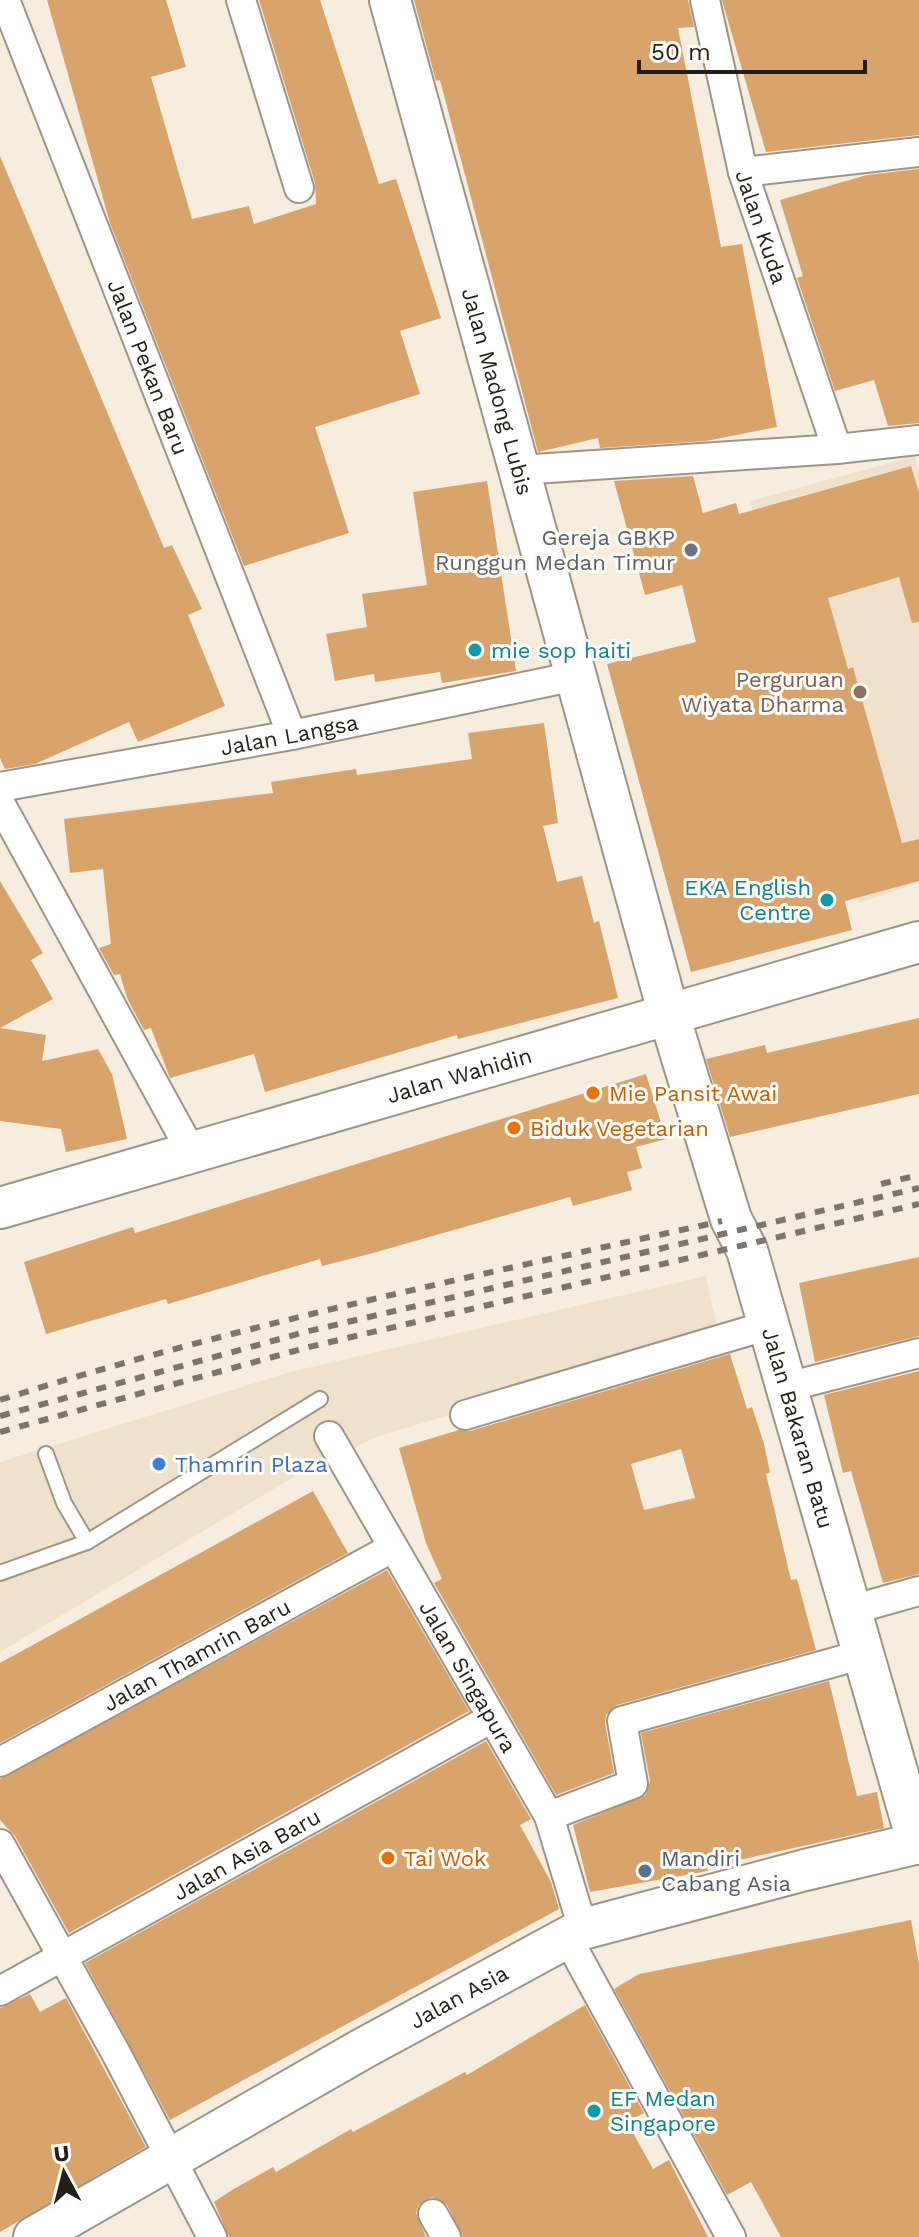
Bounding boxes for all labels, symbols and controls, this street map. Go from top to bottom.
scale bar [639,24,865,74]
text: 50 m [651,38,711,66]
street label: Jalan Kuda [730,167,792,287]
street label: Jalan Pekan Baru [102,276,193,458]
street label: Jalan Madong Lubis [457,285,537,498]
place label: Gereja GBKP Runggun Medan Timur [435,525,675,575]
marker: Gereja GBKP Runggun Medan Timur [682,541,700,559]
place label: mie sop haiti [491,638,631,663]
marker: mie sop haiti [466,641,484,659]
place label: Perguruan Wiyata Dharma [681,667,844,717]
marker: Perguruan Wiyata Dharma [851,683,869,701]
street label: Jalan Langsa [218,710,361,761]
place label: EKA English Centre [684,875,811,925]
marker: EKA English Centre [818,891,836,909]
street label: Jalan Wahidin [384,1043,535,1108]
place label: Mie Pansit Awai [609,1081,777,1106]
marker: Mie Pansit Awai [584,1084,602,1102]
place label: Biduk Vegetarian [530,1116,709,1141]
marker: Biduk Vegetarian [505,1119,523,1137]
street label: Jalan Bakaran Batu [757,1325,839,1531]
place label: Thamrin Plaza [175,1452,328,1477]
marker: Thamrin Plaza [150,1455,168,1473]
street label: Jalan Thamrin Baru [99,1594,295,1716]
street label: Jalan Singapura [414,1597,522,1757]
street label: Jalan Asia Baru [169,1804,325,1905]
place label: Tai Wok [404,1846,486,1871]
place label: Mandiri Cabang Asia [661,1846,791,1896]
marker: Tai Wok [379,1849,397,1867]
marker: Mandiri Cabang Asia [636,1862,654,1880]
street label: Jalan Asia [405,1960,512,2034]
place label: EF Medan Singapore [610,2086,716,2136]
marker: EF Medan Singapore [585,2102,603,2120]
north arrow [24,2133,104,2213]
text: U [52,2140,71,2167]

